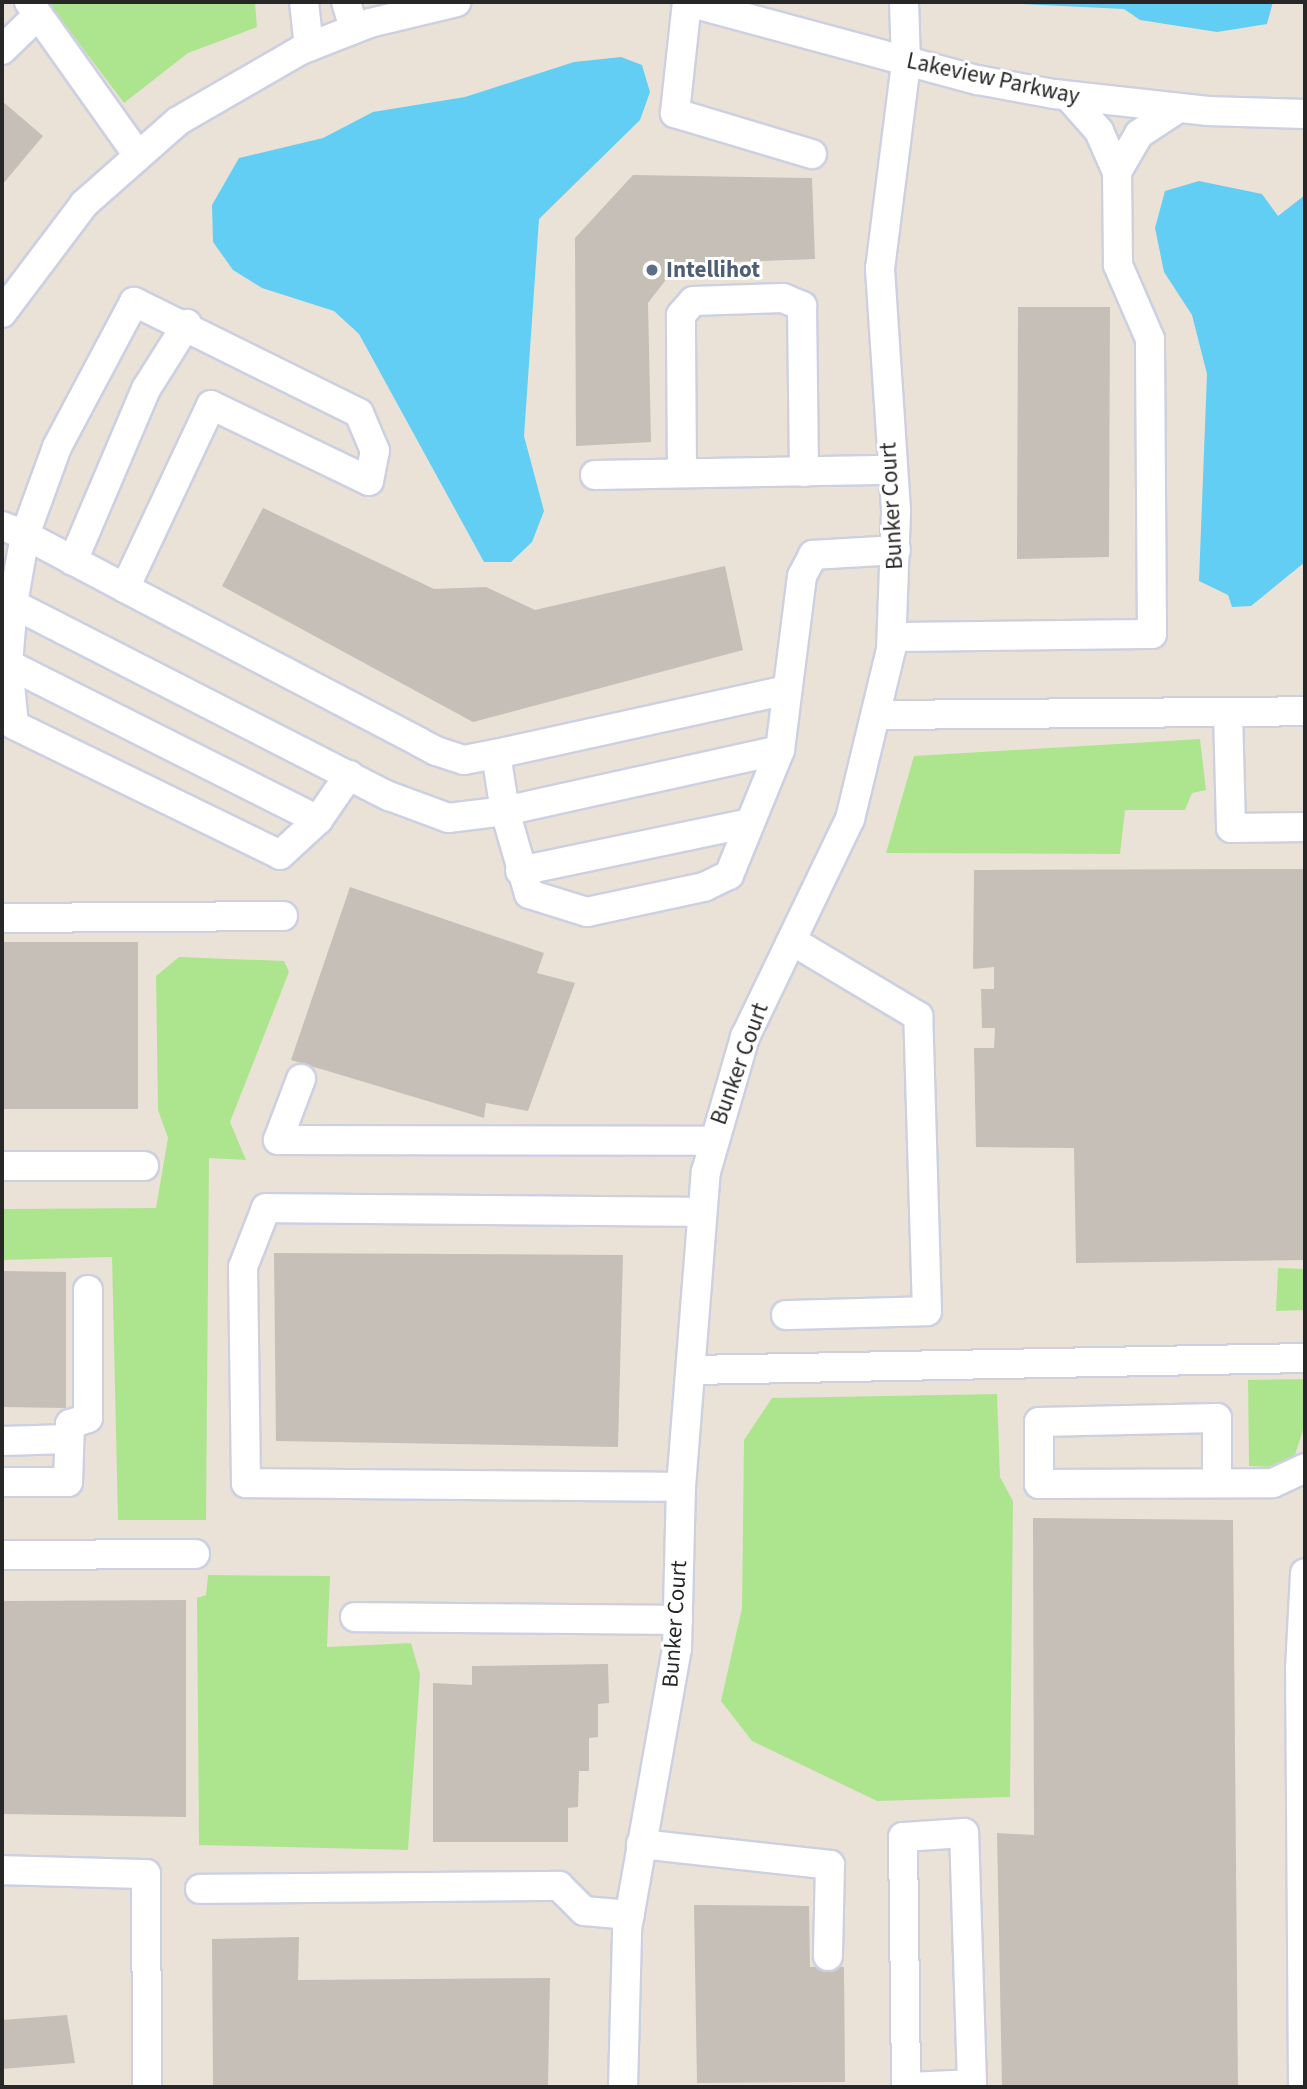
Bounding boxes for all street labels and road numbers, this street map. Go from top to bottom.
street label: Lakeview Parkway [904,47,1082,111]
street label: Bunker Court [875,442,909,570]
street label: Bunker Court [705,999,775,1129]
street label: Bunker Court [657,1559,693,1689]

